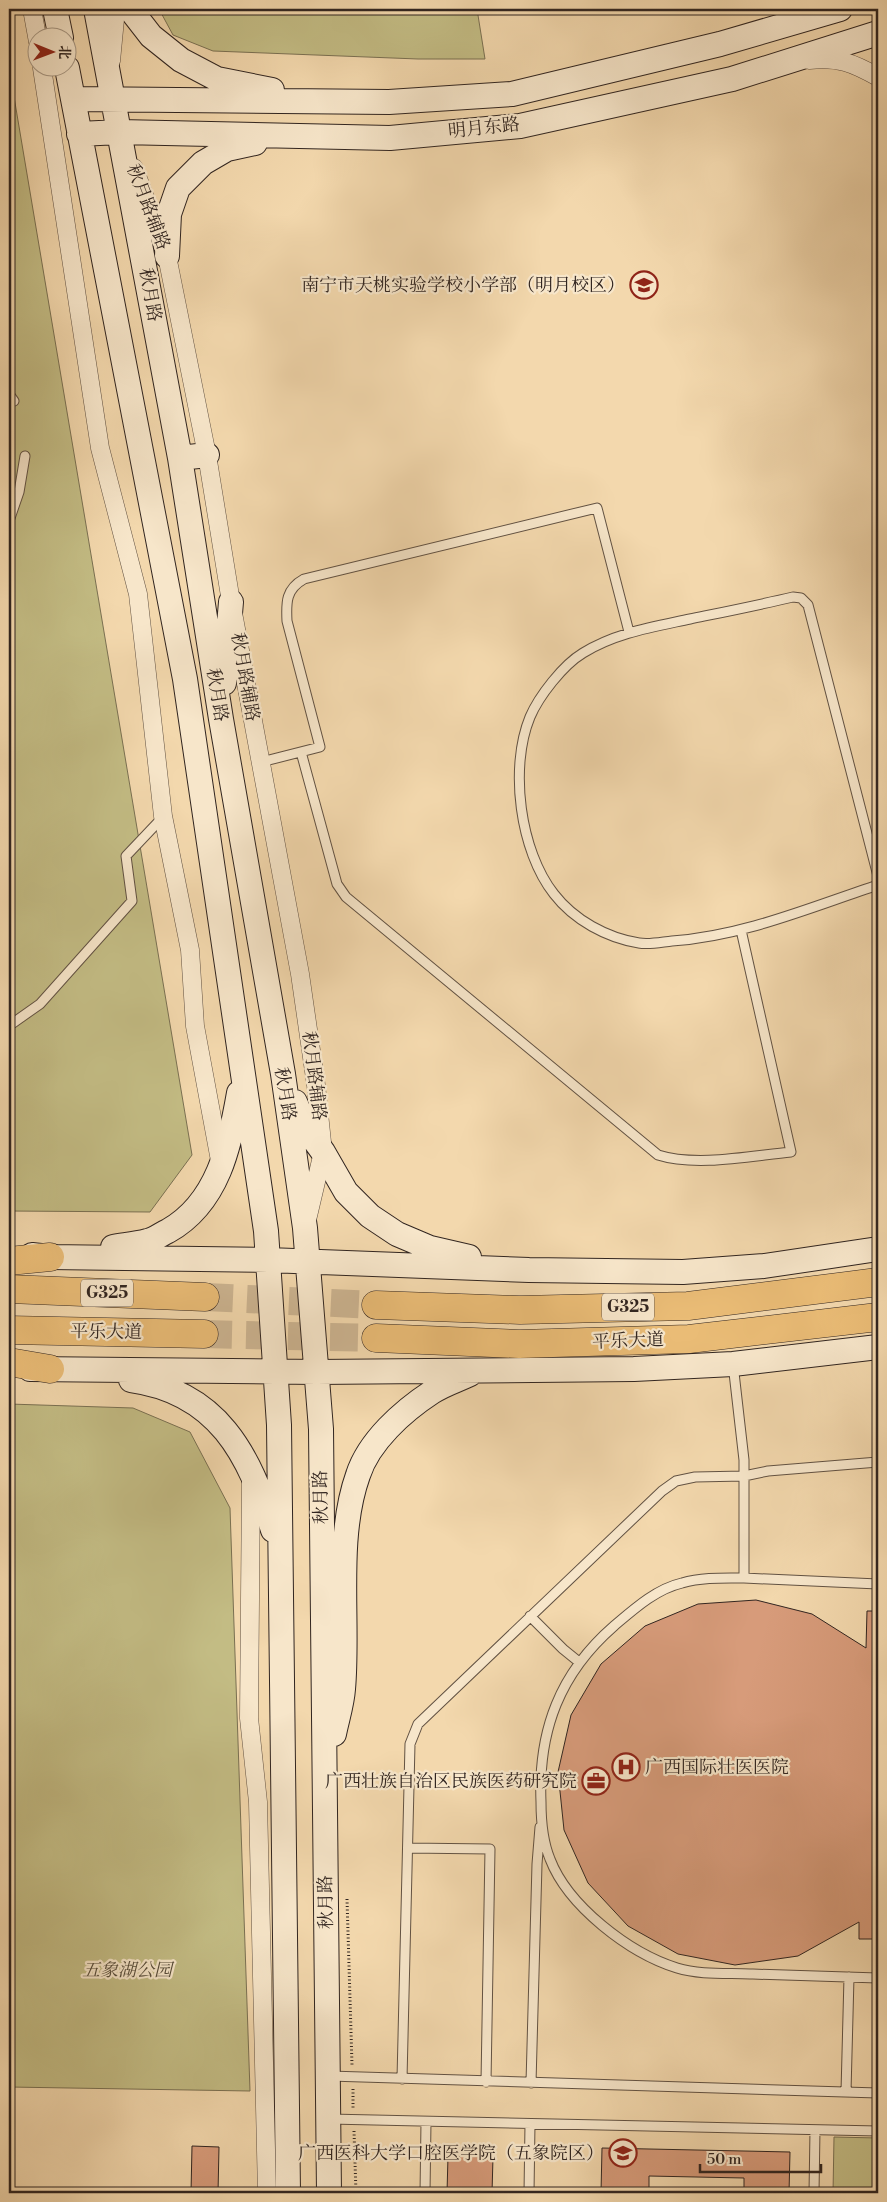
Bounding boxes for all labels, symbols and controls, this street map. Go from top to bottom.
north arrow [28,28,78,78]
text: 北 [55,45,73,59]
street label: 明月东路 [447,113,521,143]
street label: 秋月路辅路 [121,161,175,253]
street label: 秋月路 [134,266,166,324]
school or university icon: 南宁市天桃实验学校小学部（明月校区） [629,270,659,300]
place label: 南宁市天桃实验学校小学部（明月校区） [301,274,625,297]
street label: 秋月路辅路 [226,631,264,723]
street label: 秋月路 [201,667,233,723]
street label: 秋月路辅路 [297,1030,331,1122]
street label: 秋月路 [269,1066,301,1122]
road number: G325 [81,1280,133,1306]
road number: G325 [602,1294,654,1320]
street label: 平乐大道 [70,1320,142,1344]
street label: 平乐大道 [592,1328,664,1354]
street label: 秋月路 [309,1470,333,1524]
hospital icon: 广西国际壮医医院 [611,1752,641,1782]
place label: 广西国际壮医医院 [645,1756,789,1779]
office icon: 广西壮族自治区民族医药研究院 [581,1766,611,1796]
place label: 广西壮族自治区民族医药研究院 [325,1770,577,1793]
street label: 秋月路 [314,1875,338,1929]
park label: 五象湖公园 [82,1959,175,1982]
school or university icon: 广西医科大学口腔医学院（五象院区） [608,2138,638,2168]
place label: 广西医科大学口腔医学院（五象院区） [298,2142,604,2165]
scale bar [700,2142,821,2174]
text: 50 m [707,2150,741,2169]

